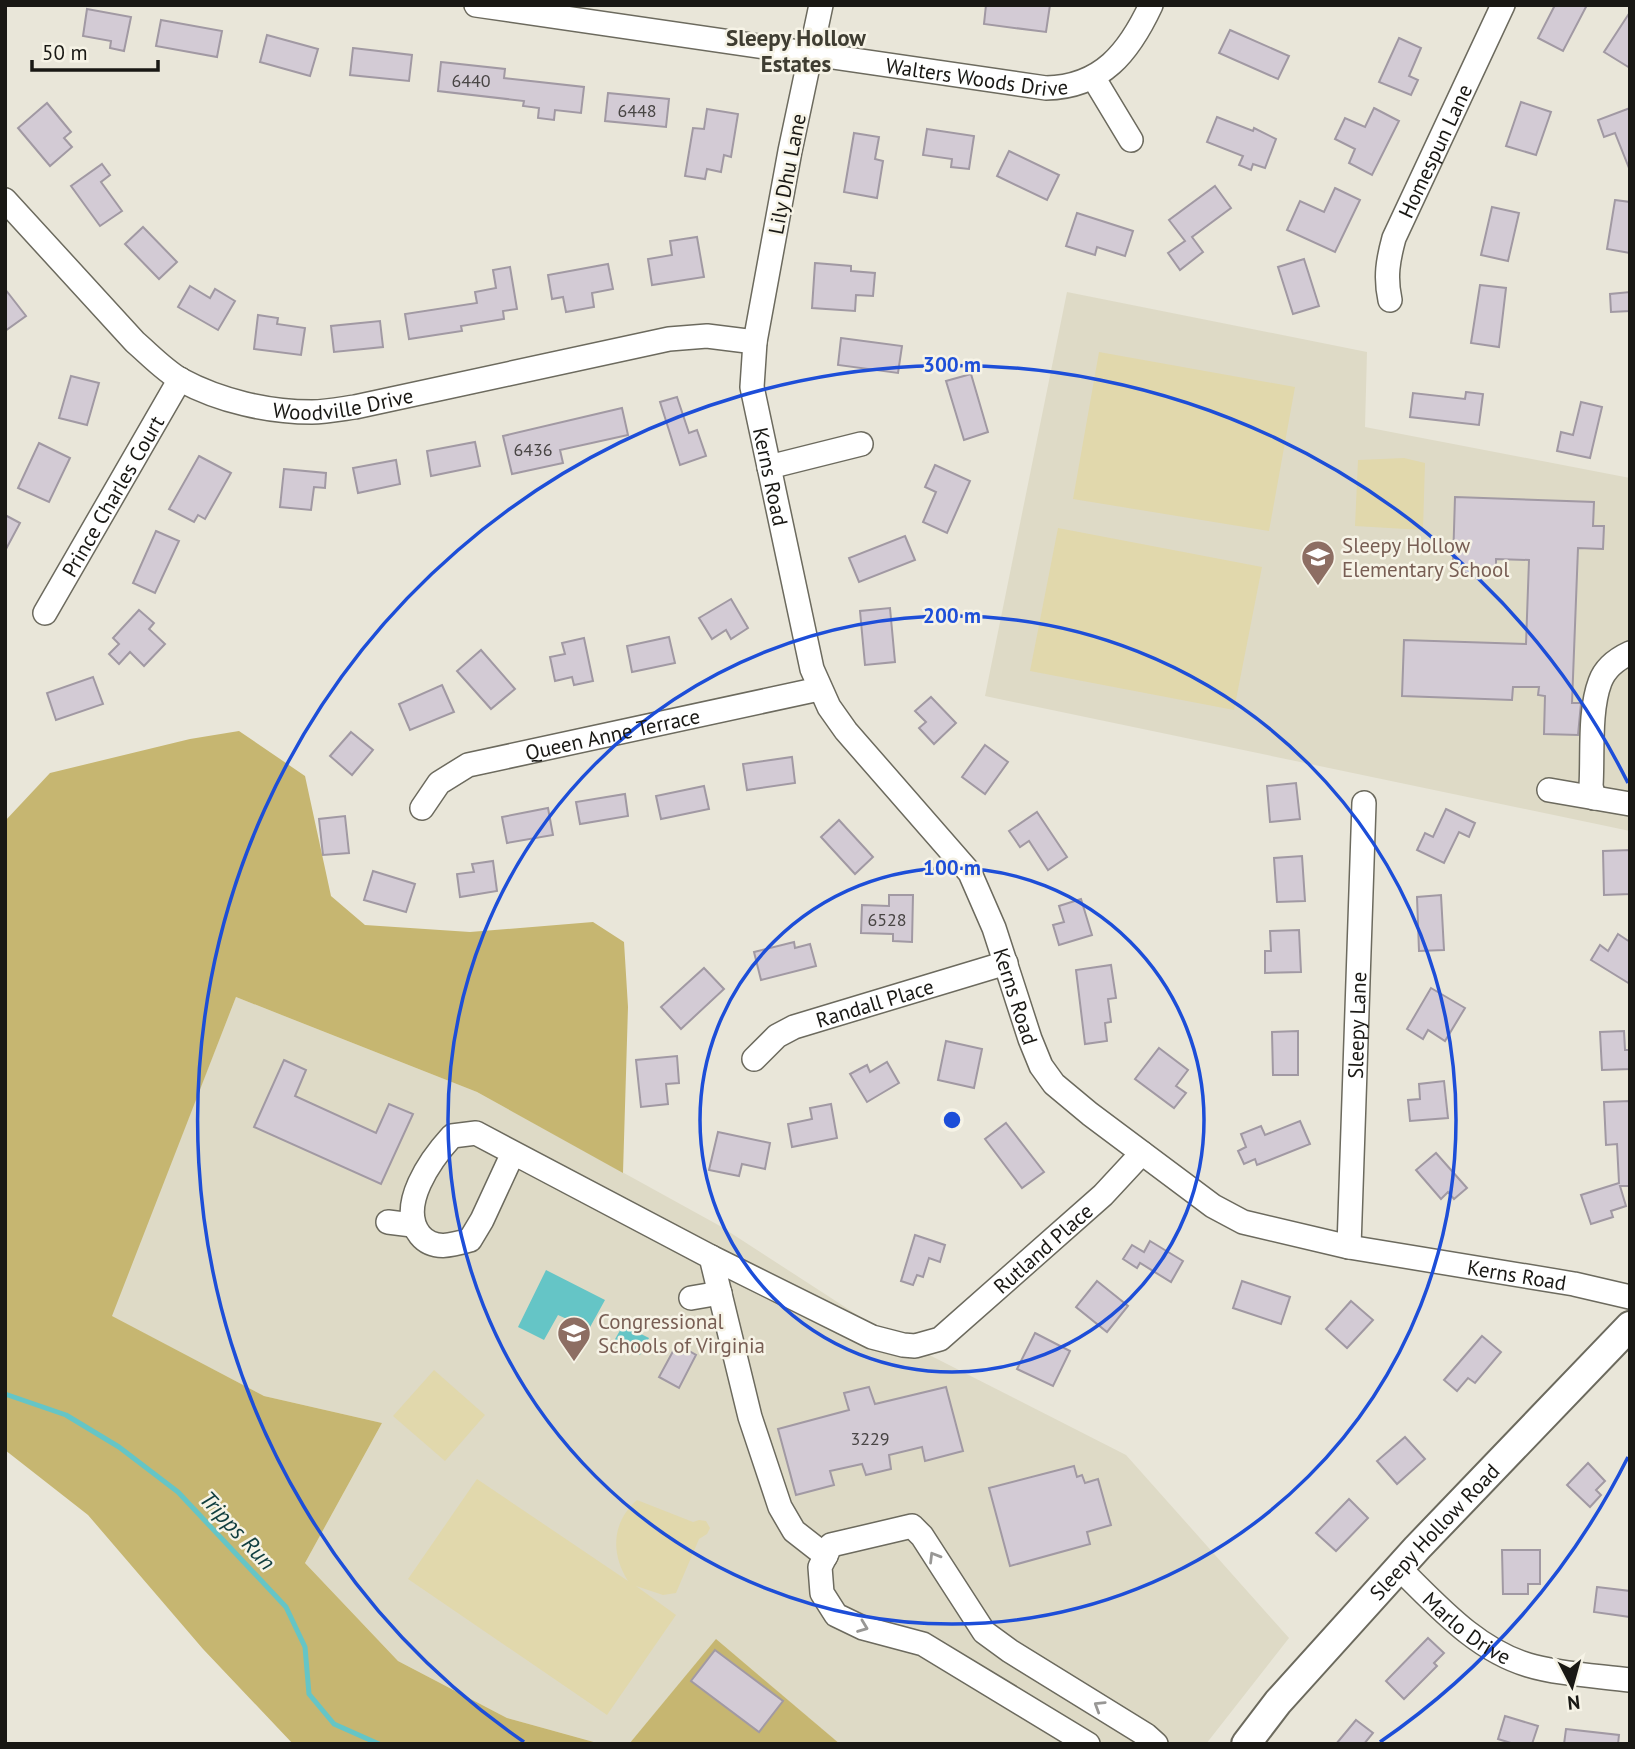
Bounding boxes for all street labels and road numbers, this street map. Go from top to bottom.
street label: Walters Woods Drive [884,51,1070,102]
street label: Homespun Lane [1392,80,1478,222]
street label: Lily Dhu Lane [762,111,812,237]
street label: Woodville Drive [271,381,416,426]
street label: Prince Charles Court [55,411,170,581]
street label: Kerns Road [747,425,795,528]
street label: Queen Anne Terrace [522,702,702,766]
street label: Kerns Road [988,944,1044,1048]
street label: Sleepy Lane [1341,971,1372,1079]
street label: Randall Place [812,972,937,1033]
street label: Rutland Place [988,1197,1098,1299]
street label: Kerns Road [1465,1253,1568,1296]
street label: Sleepy Hollow Road [1363,1457,1505,1605]
street label: Marlo Drive [1417,1586,1515,1670]

